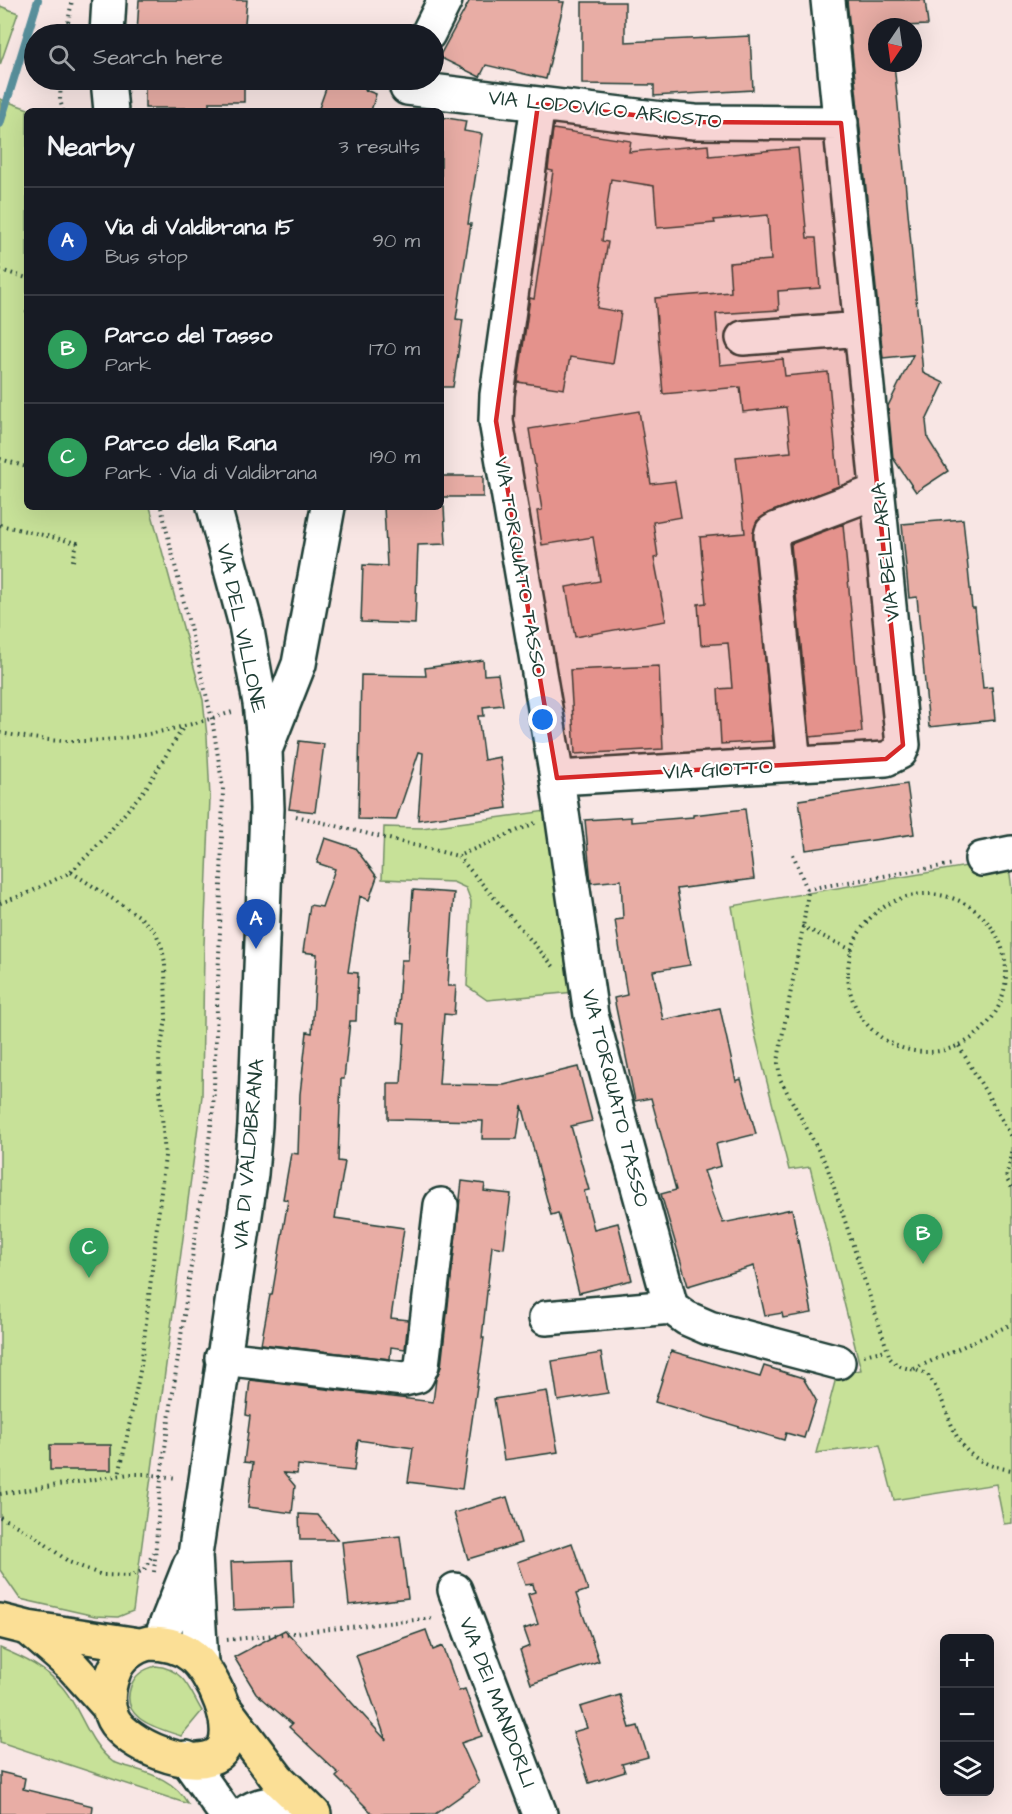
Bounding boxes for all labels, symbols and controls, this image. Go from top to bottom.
north arrow [868,18,922,72]
search box [24,24,444,90]
icon: search [45,41,78,74]
text: Search here [93,42,223,73]
street label: VIA LODOVICO ARIOSTO [487,83,723,136]
text: Nearby [48,129,135,165]
text: 3 results [338,133,420,161]
text: Via di Valdibrana 15 [105,212,294,243]
text: A [61,227,74,255]
text: 90 m [372,227,420,255]
text: Bus stop [105,243,188,271]
text: Parco del Tasso [105,320,272,351]
text: B [60,335,75,363]
text: 170 m [369,335,420,363]
text: Park [105,351,151,379]
text: Parco della Rana [105,428,277,459]
text: C [60,443,75,471]
text: 190 m [370,443,420,471]
street label: VIA TORQUATO TASSO [487,454,554,680]
text: Park · Via di Valdibrana [105,459,317,487]
street label: VIA BELLARIA [864,480,907,623]
street label: VIA DEL VILLONE [209,541,274,716]
your location [528,705,557,734]
street label: VIA GIOTTO [662,752,774,787]
pin: A [236,900,276,949]
street label: VIA TORQUATO TASSO [574,986,657,1210]
street label: VIA DI VALDIBRANA [226,1057,271,1251]
pin: B [904,1214,942,1264]
pin: C [70,1228,109,1278]
street label: VIA DEI MANDORLI [452,1613,543,1791]
map controls [940,1634,994,1796]
button: + [940,1634,994,1688]
button: − [940,1688,994,1742]
button: layers [940,1742,994,1796]

